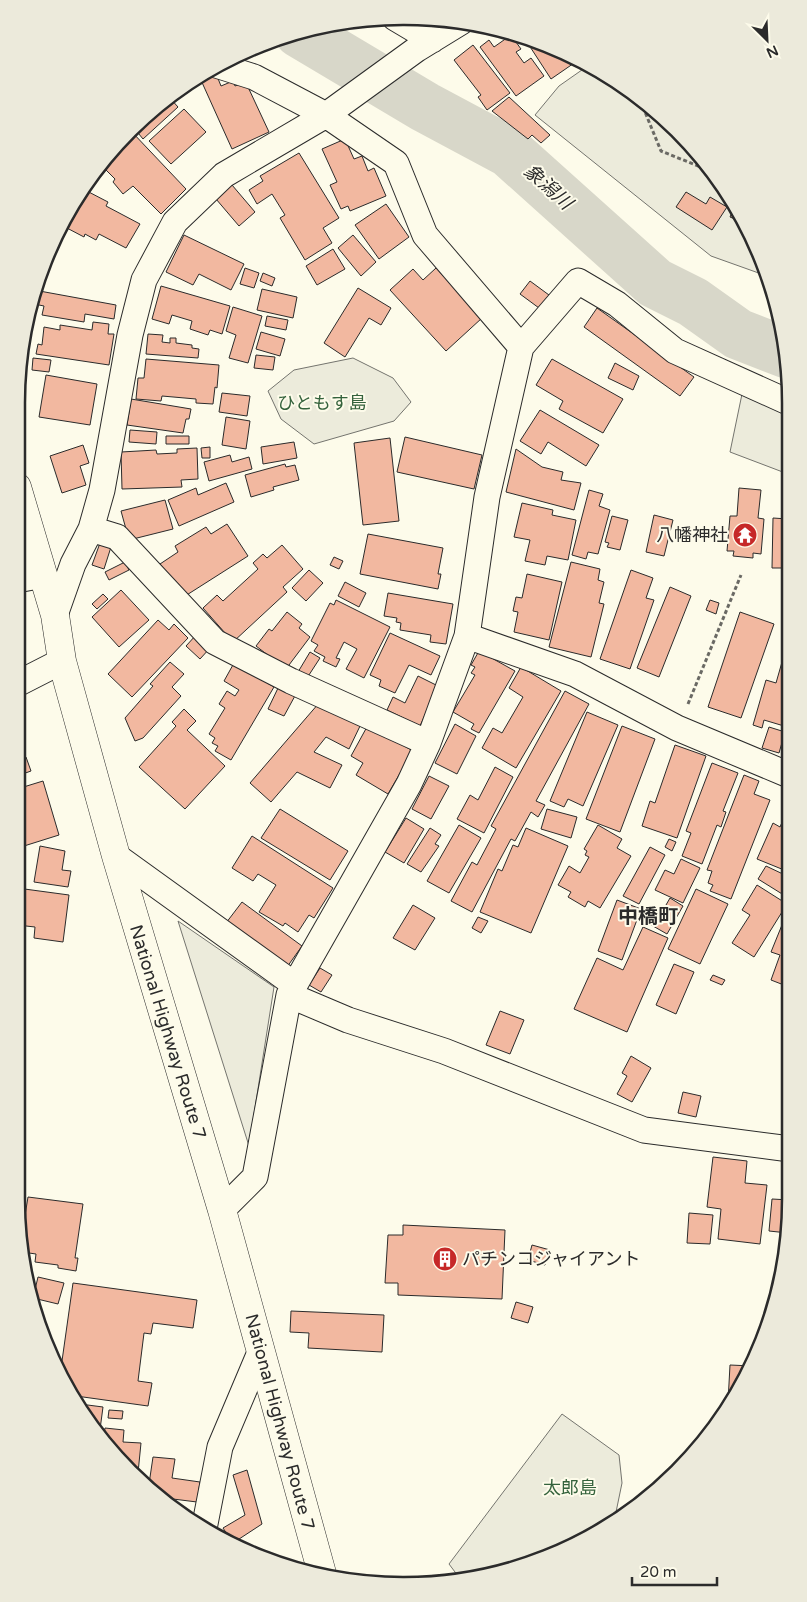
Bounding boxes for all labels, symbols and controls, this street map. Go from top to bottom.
north arrow [742,15,792,65]
text: N [763,41,781,61]
water label: 象潟川 [519,160,578,216]
park label: ひともす島 [277,392,367,414]
temple icon: 八幡神社 [732,522,758,548]
place label: 八幡神社 [656,524,728,546]
district label: 中橋町 [618,905,678,929]
street label: National Highway Route 7 [125,922,211,1142]
building icon: パチンコジャイアント [432,1246,458,1272]
place label: パチンコジャイアント [462,1248,640,1270]
street label: National Highway Route 7 [241,1311,319,1533]
park label: 太郎島 [543,1477,597,1499]
scale bar [632,1554,717,1586]
text: 20 m [640,1563,677,1581]

